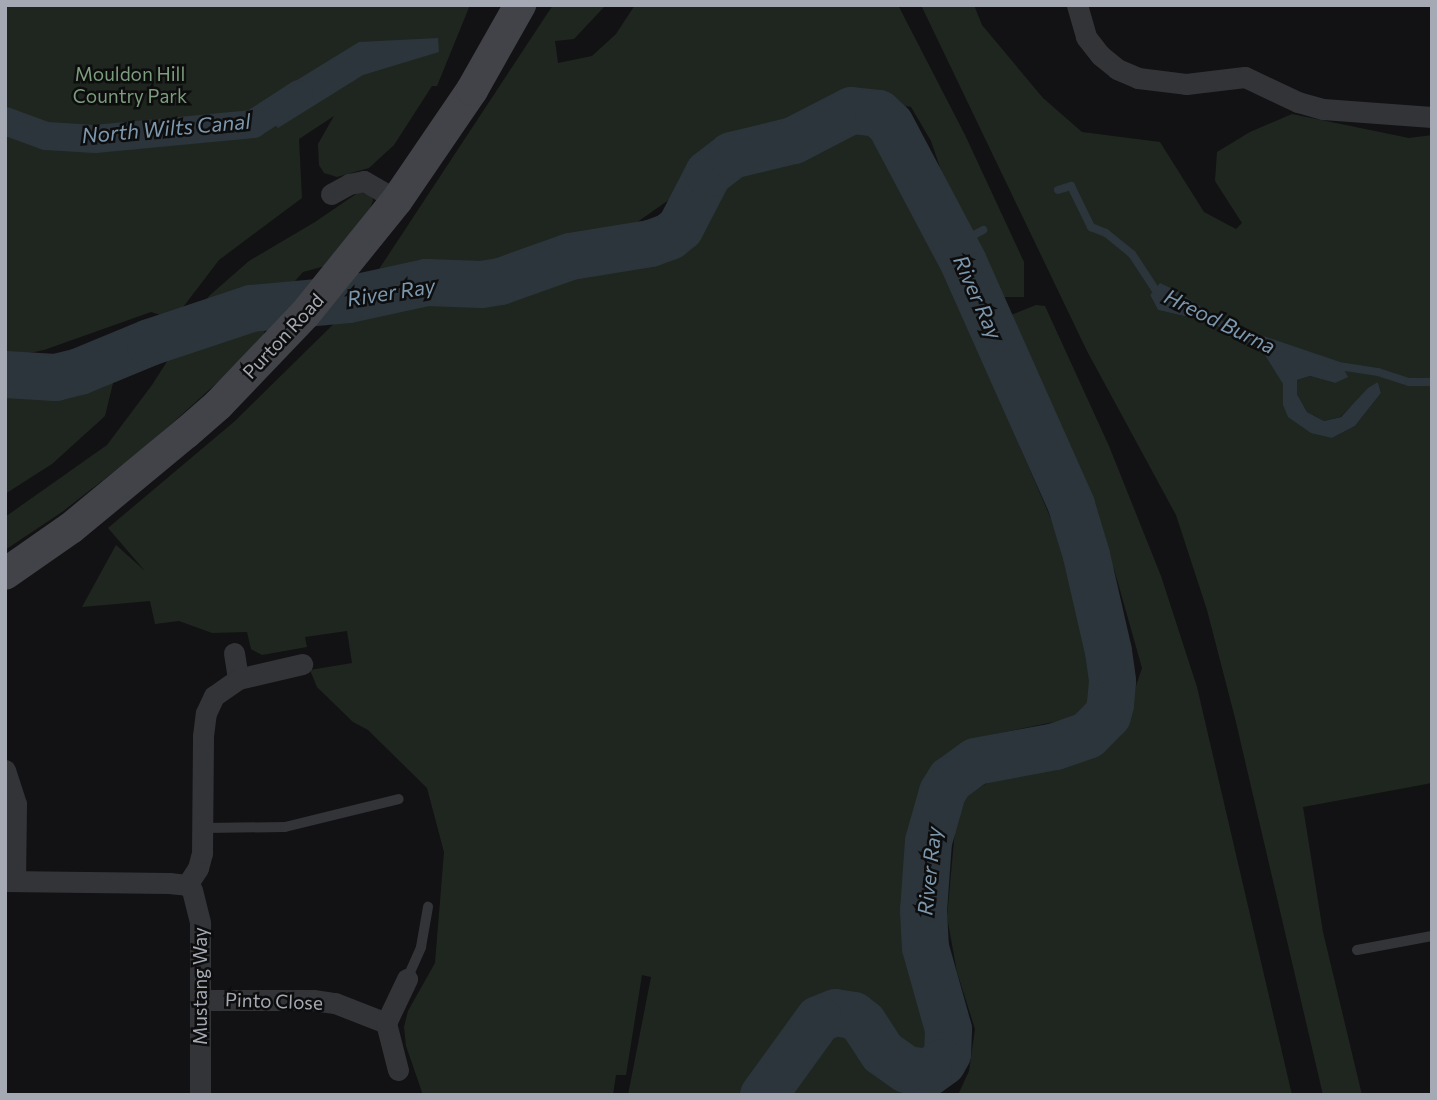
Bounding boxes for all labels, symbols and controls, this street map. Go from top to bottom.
park label: Mouldon Hill Country Park [73,63,187,107]
water label: North Wilts Canal [80,108,252,148]
water label: River Ray [948,251,1008,343]
water label: River Ray [345,273,437,311]
water label: Hreod Burna [1160,283,1280,359]
street label: Purton Road [238,289,328,383]
water label: River Ray [912,825,946,917]
street label: Mustang Way [189,927,211,1045]
street label: Pinto Close [225,988,323,1014]

